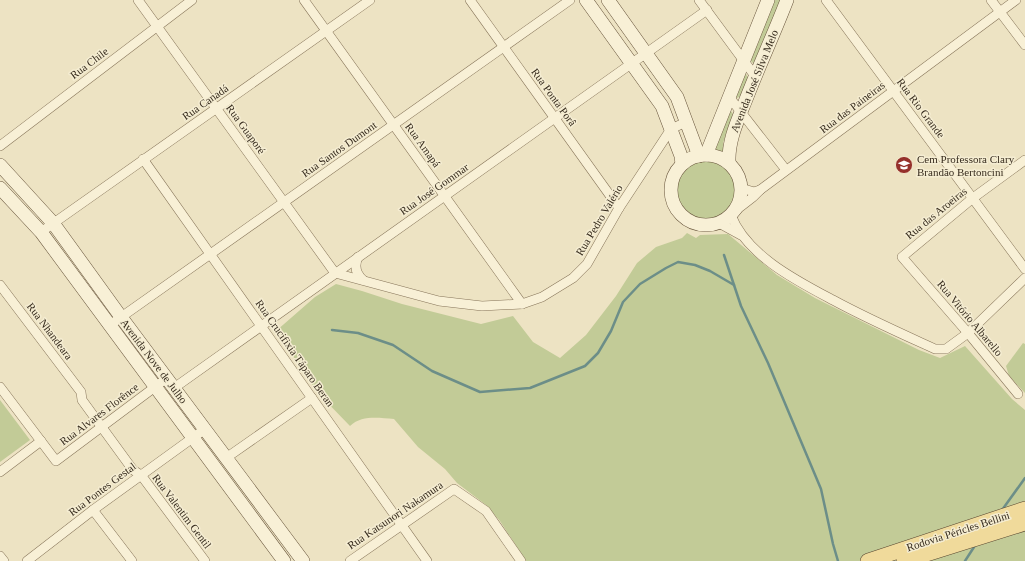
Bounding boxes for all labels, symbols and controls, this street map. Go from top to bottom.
street label: Avenida José Silva Melo [728,28,780,134]
street label: Rua Chile [68,45,110,81]
street label: Rua Ponta Porâ [529,66,579,128]
street label: Rua Rio Grande [895,76,947,140]
street label: Rua das Paineiras [817,79,887,135]
street label: Rua Canadá [180,82,230,122]
street label: Rua Guaporé [224,102,268,156]
street label: Rua Santos Dumont [299,119,379,179]
street label: Rua Amapá [403,121,443,169]
place label: Cem Professora Clary Brandão Bertoncini [917,153,1015,178]
school or university icon: Cem Professora Clary Brandão Bertoncini [894,155,914,175]
street label: Rua José Gommar [397,161,471,217]
street label: Rua Pedro Valério [573,182,625,258]
street label: Rua das Aroeiras [903,185,969,241]
street label: Rua Vitório Albarello [935,278,1005,359]
street label: Rua Crucifixia Táparo Beran [253,297,337,409]
street label: Rua Nhandeara [25,300,75,362]
street label: Avenida Nove de Julho [118,316,190,406]
street label: Rua Alvares Florênce [57,380,141,447]
street label: Rua Pontes Gestal [66,460,138,518]
street label: Rua Valentim Gentil [150,471,214,551]
street label: Rua Katsunori Nakamura [345,479,445,551]
street label: Rodovia Péricles Bellini [905,509,1011,553]

